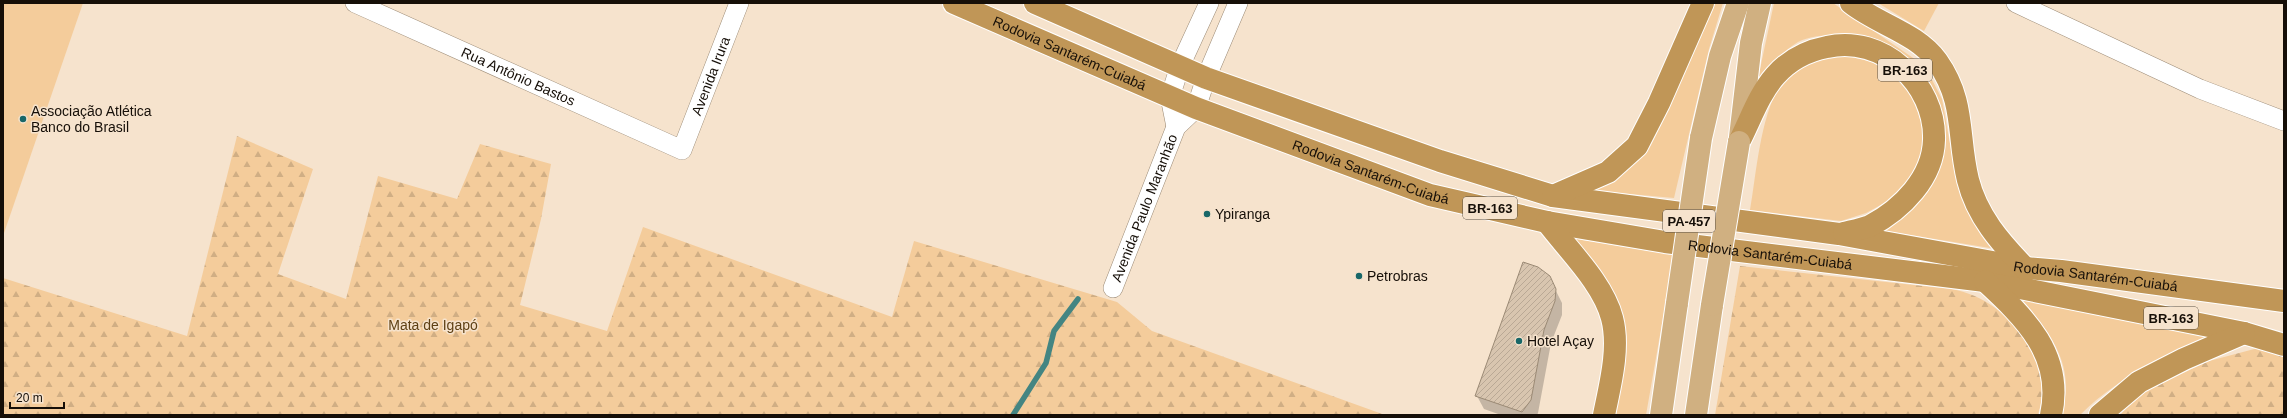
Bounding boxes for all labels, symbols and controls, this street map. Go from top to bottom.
street label: Rodovia Santarém-Cuiabá [991,13,1149,93]
street label: Avenida Irura [688,34,733,118]
street label: Rua Antônio Bastos [459,44,578,109]
road number: BR-163 [1878,59,1932,81]
place label: Associação Atlética Banco do Brasil [31,103,152,135]
marker: Associação Atlética Banco do Brasil [18,114,28,124]
street label: Avenida Paulo Maranhão [1108,132,1180,284]
street label: Rodovia Santarém-Cuiabá [1290,137,1451,207]
road number: BR-163 [1463,197,1517,219]
place label: Ypiranga [1215,206,1270,222]
marker: Ypiranga [1202,209,1212,219]
road number: PA-457 [1663,210,1715,232]
street label: Rodovia Santarém-Cuiabá [1687,237,1853,273]
street label: Rodovia Santarém-Cuiabá [2012,258,2179,295]
place label: Petrobras [1367,268,1428,284]
marker: Petrobras [1354,271,1364,281]
road number: BR-163 [2144,307,2198,329]
park label: Mata de Igapó [388,317,478,333]
place label: Hotel Açay [1527,333,1594,349]
marker: Hotel Açay [1514,336,1524,346]
scale bar [10,384,64,410]
text: 20 m [16,391,43,405]

